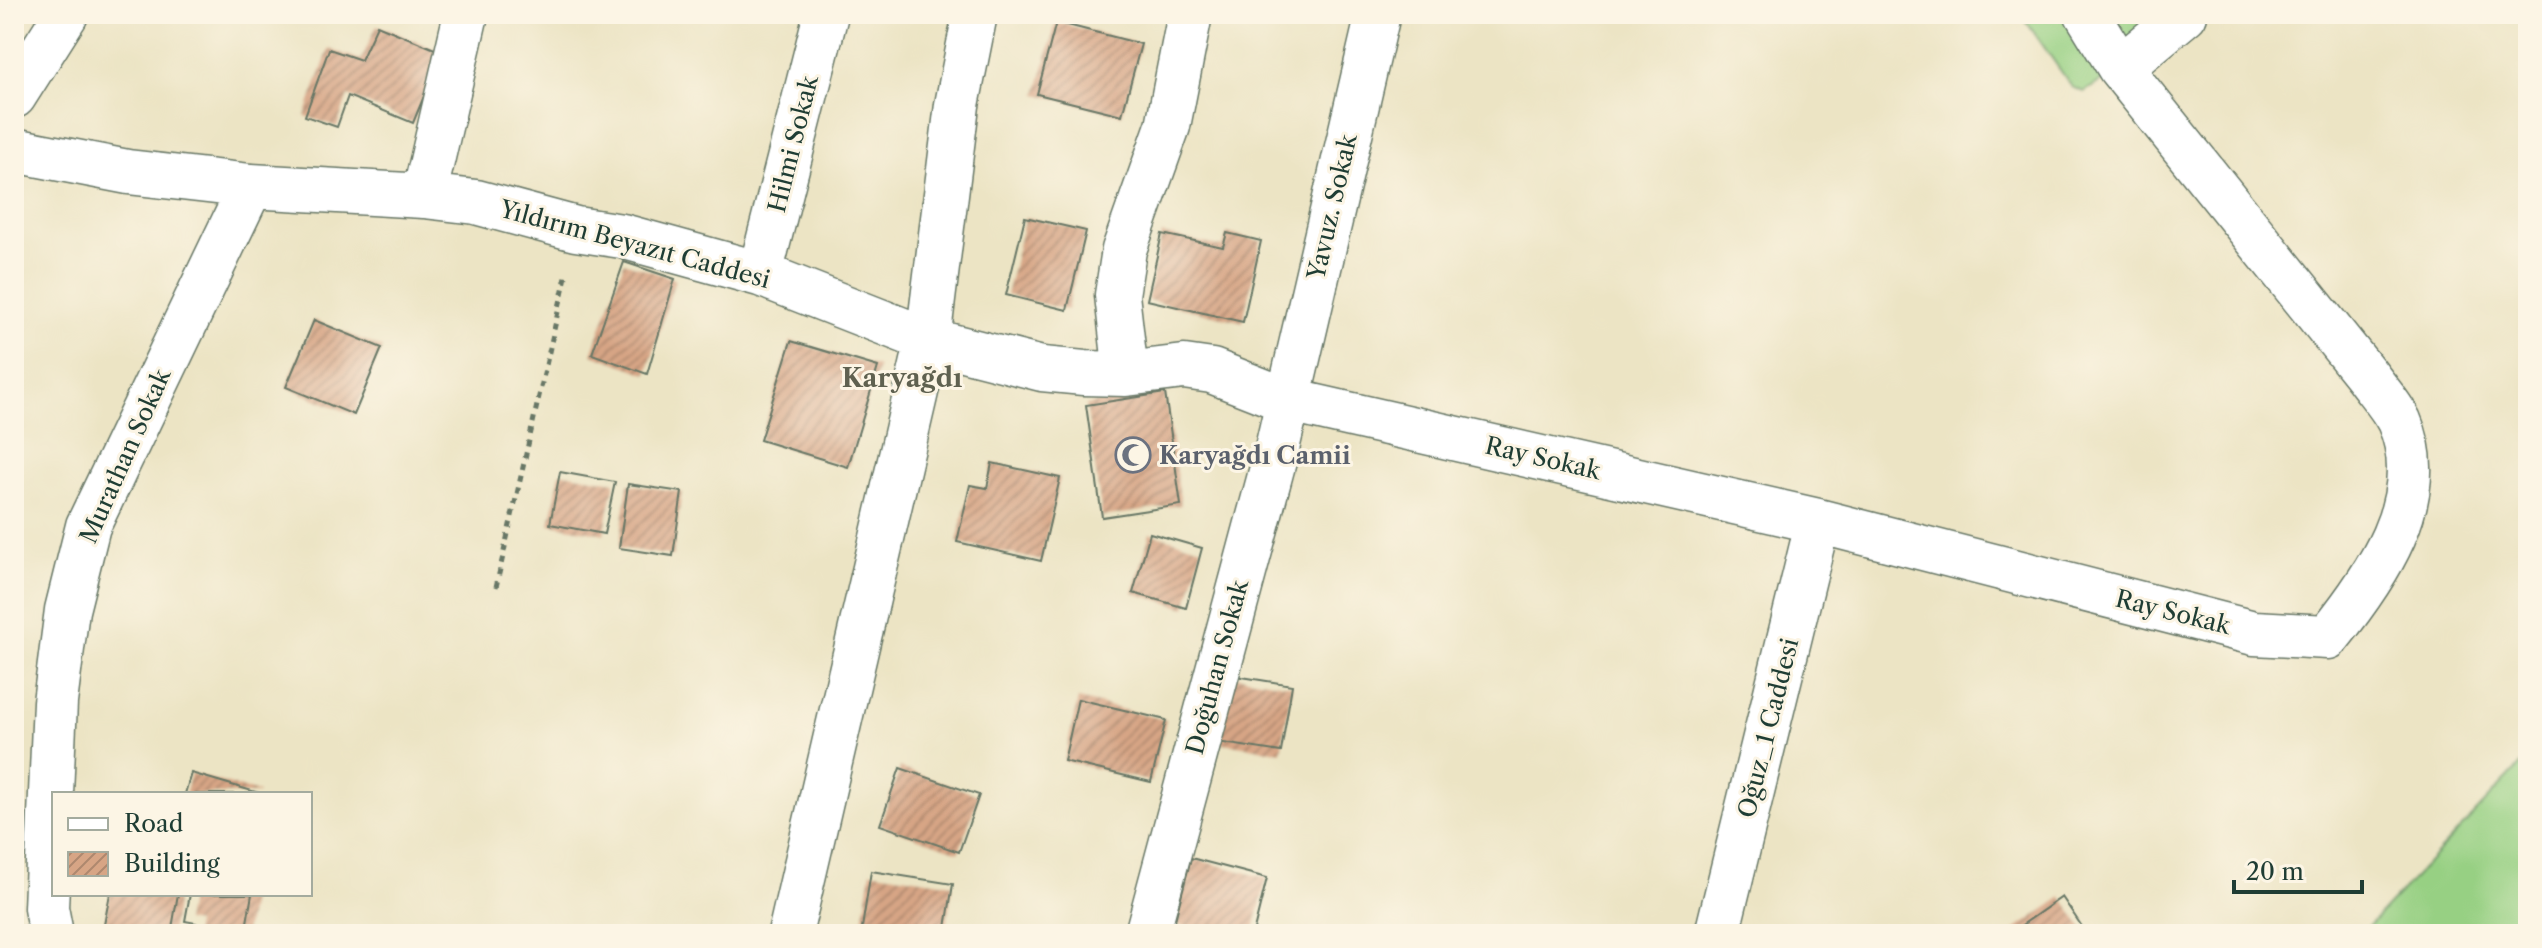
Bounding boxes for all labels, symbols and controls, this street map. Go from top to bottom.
street label: Hilmi Sokak [762,71,824,215]
street label: Yavuz. Sokak [1301,130,1363,284]
street label: Yıldırım Beyazıt Caddesi [496,194,773,294]
district label: Karyağdı [842,362,962,394]
street label: Murathan Sokak [74,363,177,548]
street label: Ray Sokak [1482,431,1605,486]
mosque icon: Karyağdı Camii [1114,436,1152,474]
place label: Karyağdı Camii [1159,441,1351,470]
street label: Doğuhan Sokak [1180,575,1255,757]
street label: Ray Sokak [2112,584,2235,641]
street label: Oğuz_1 Caddesi [1732,635,1804,821]
legend [52,792,312,896]
text: Road [124,809,184,838]
scale bar [2234,844,2362,894]
text: Building [124,849,220,878]
text: 20 m [2246,857,2304,886]

